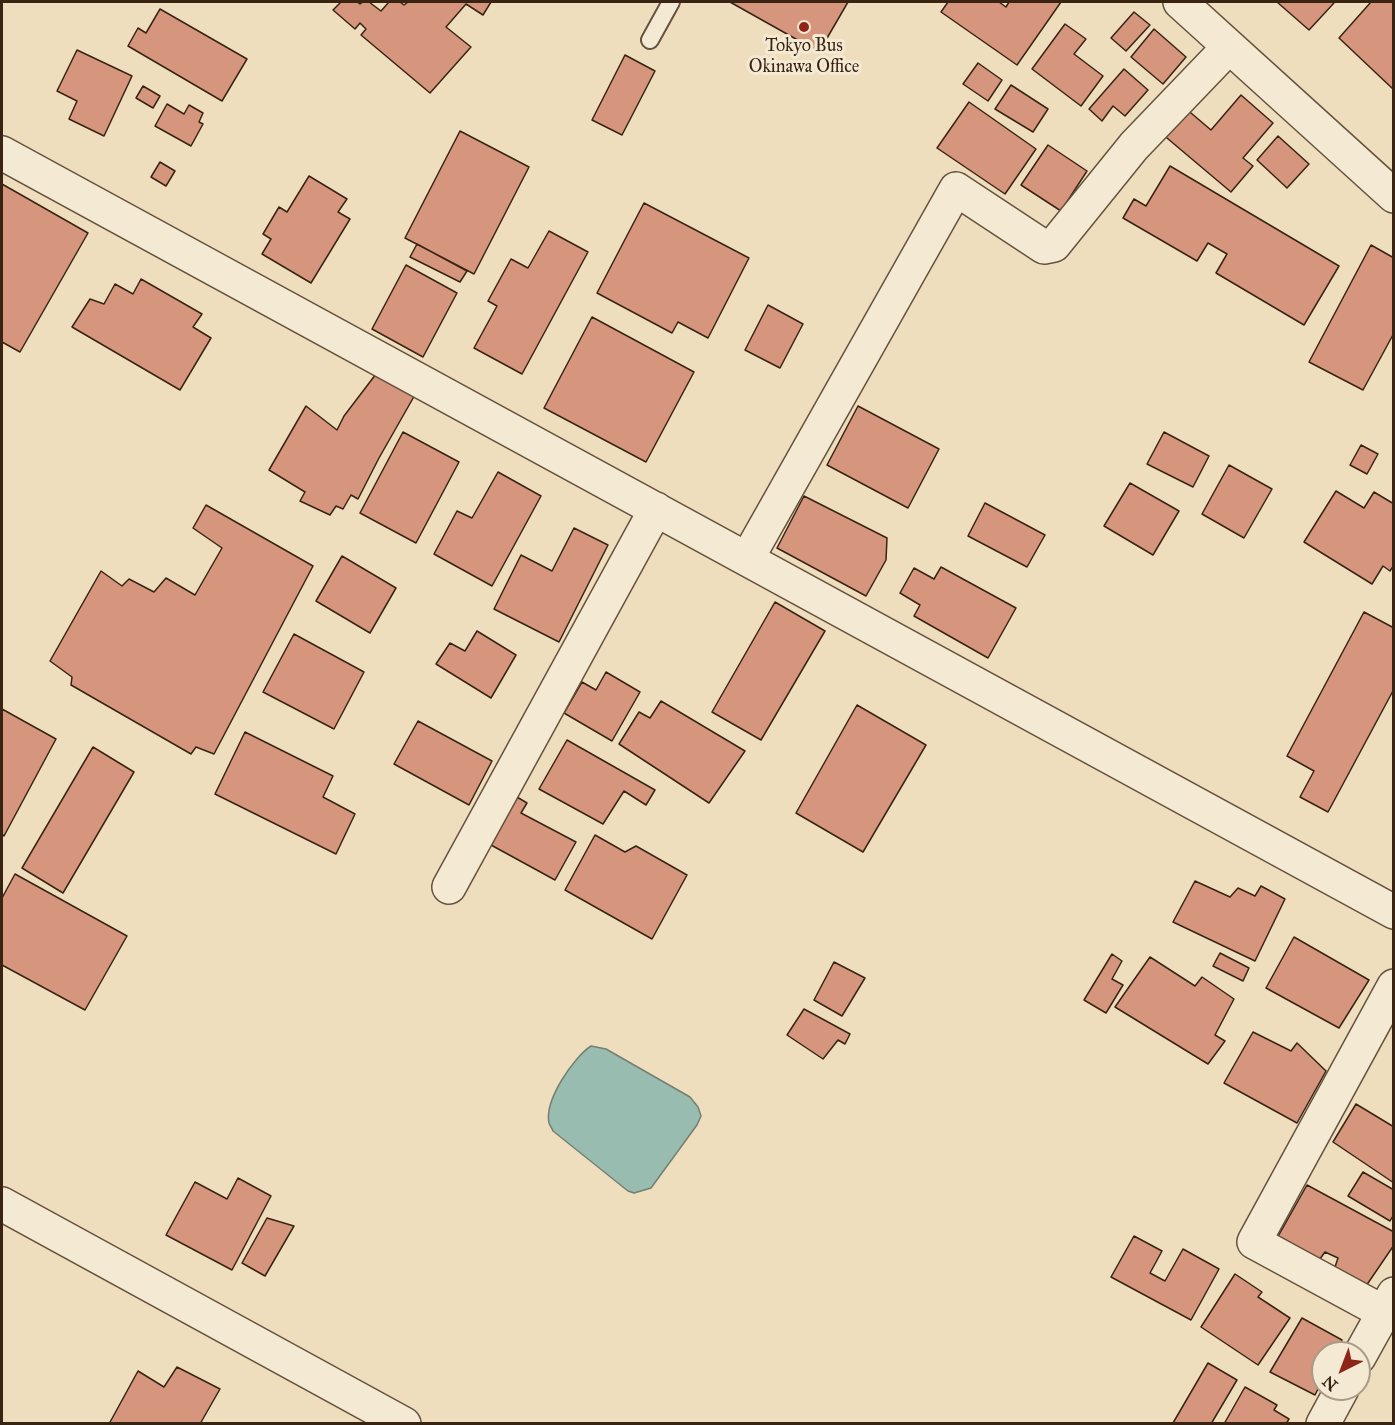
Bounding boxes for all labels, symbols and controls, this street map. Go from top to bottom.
marker: Tokyo Bus Okinawa Office [797,20,811,34]
place label: Tokyo Bus Okinawa Office [749,36,859,78]
north arrow [1311,1341,1371,1401]
text: N [1319,1372,1341,1395]

